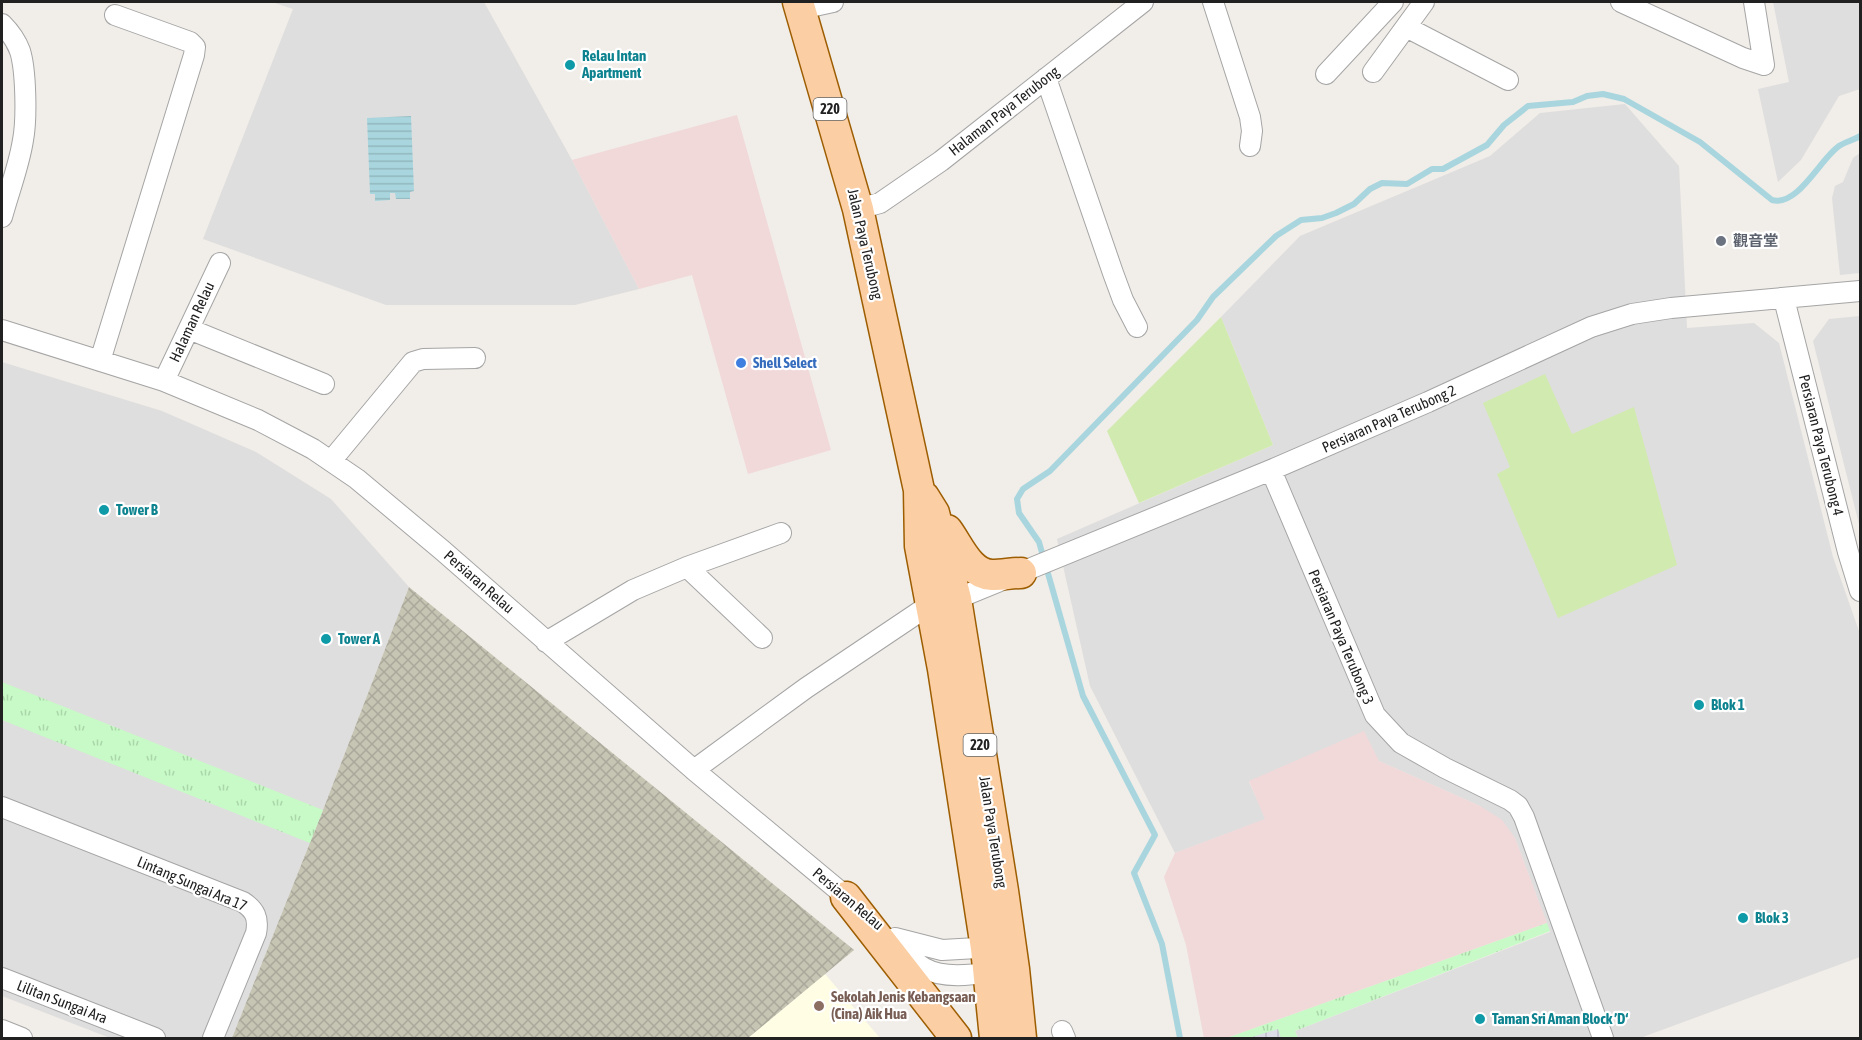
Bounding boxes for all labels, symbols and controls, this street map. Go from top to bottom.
place label: Relau Intan Apartment [581,47,646,81]
marker: Relau Intan Apartment [563,58,577,72]
street label: Halaman Paya Terubong [945,62,1062,159]
road number: 220 [814,98,846,120]
street label: Jalan Paya Terubong [844,187,887,301]
place label: 觀音堂 [1733,232,1778,249]
marker: 觀音堂 [1714,234,1728,248]
street label: Halaman Relau [166,279,217,364]
place label: Shell Select [753,354,818,371]
marker: Shell Select [734,356,748,370]
street label: Persiaran Paya Terubong 4 [1796,373,1847,517]
street label: Persiaran Paya Terubong 2 [1319,381,1458,456]
place label: Tower B [116,501,159,518]
marker: Tower B [97,503,111,517]
street label: Persiaran Relau [441,547,518,617]
street label: Persiaran Paya Terubong 3 [1305,567,1378,707]
place label: Tower A [338,630,381,647]
marker: Tower A [319,632,333,646]
place label: Blok 1 [1711,696,1745,713]
marker: Blok 1 [1692,698,1706,712]
road number: 220 [964,734,996,756]
street label: Jalan Paya Terubong [976,775,1011,890]
street label: Lintang Sungai Ara 17 [135,853,250,914]
street label: Persiaran Relau [809,864,887,933]
place label: Blok 3 [1755,909,1789,926]
marker: Blok 3 [1736,911,1750,925]
street label: Lilitan Sungai Ara [15,977,110,1027]
place label: Sekolah Jenis Kebangsaan (Cina) Aik Hua [831,988,976,1022]
marker: Sekolah Jenis Kebangsaan (Cina) Aik Hua [812,999,826,1013]
place label: Taman Sri Aman Block ’D‘ [1492,1010,1628,1027]
marker: Taman Sri Aman Block ’D‘ [1473,1012,1487,1026]

